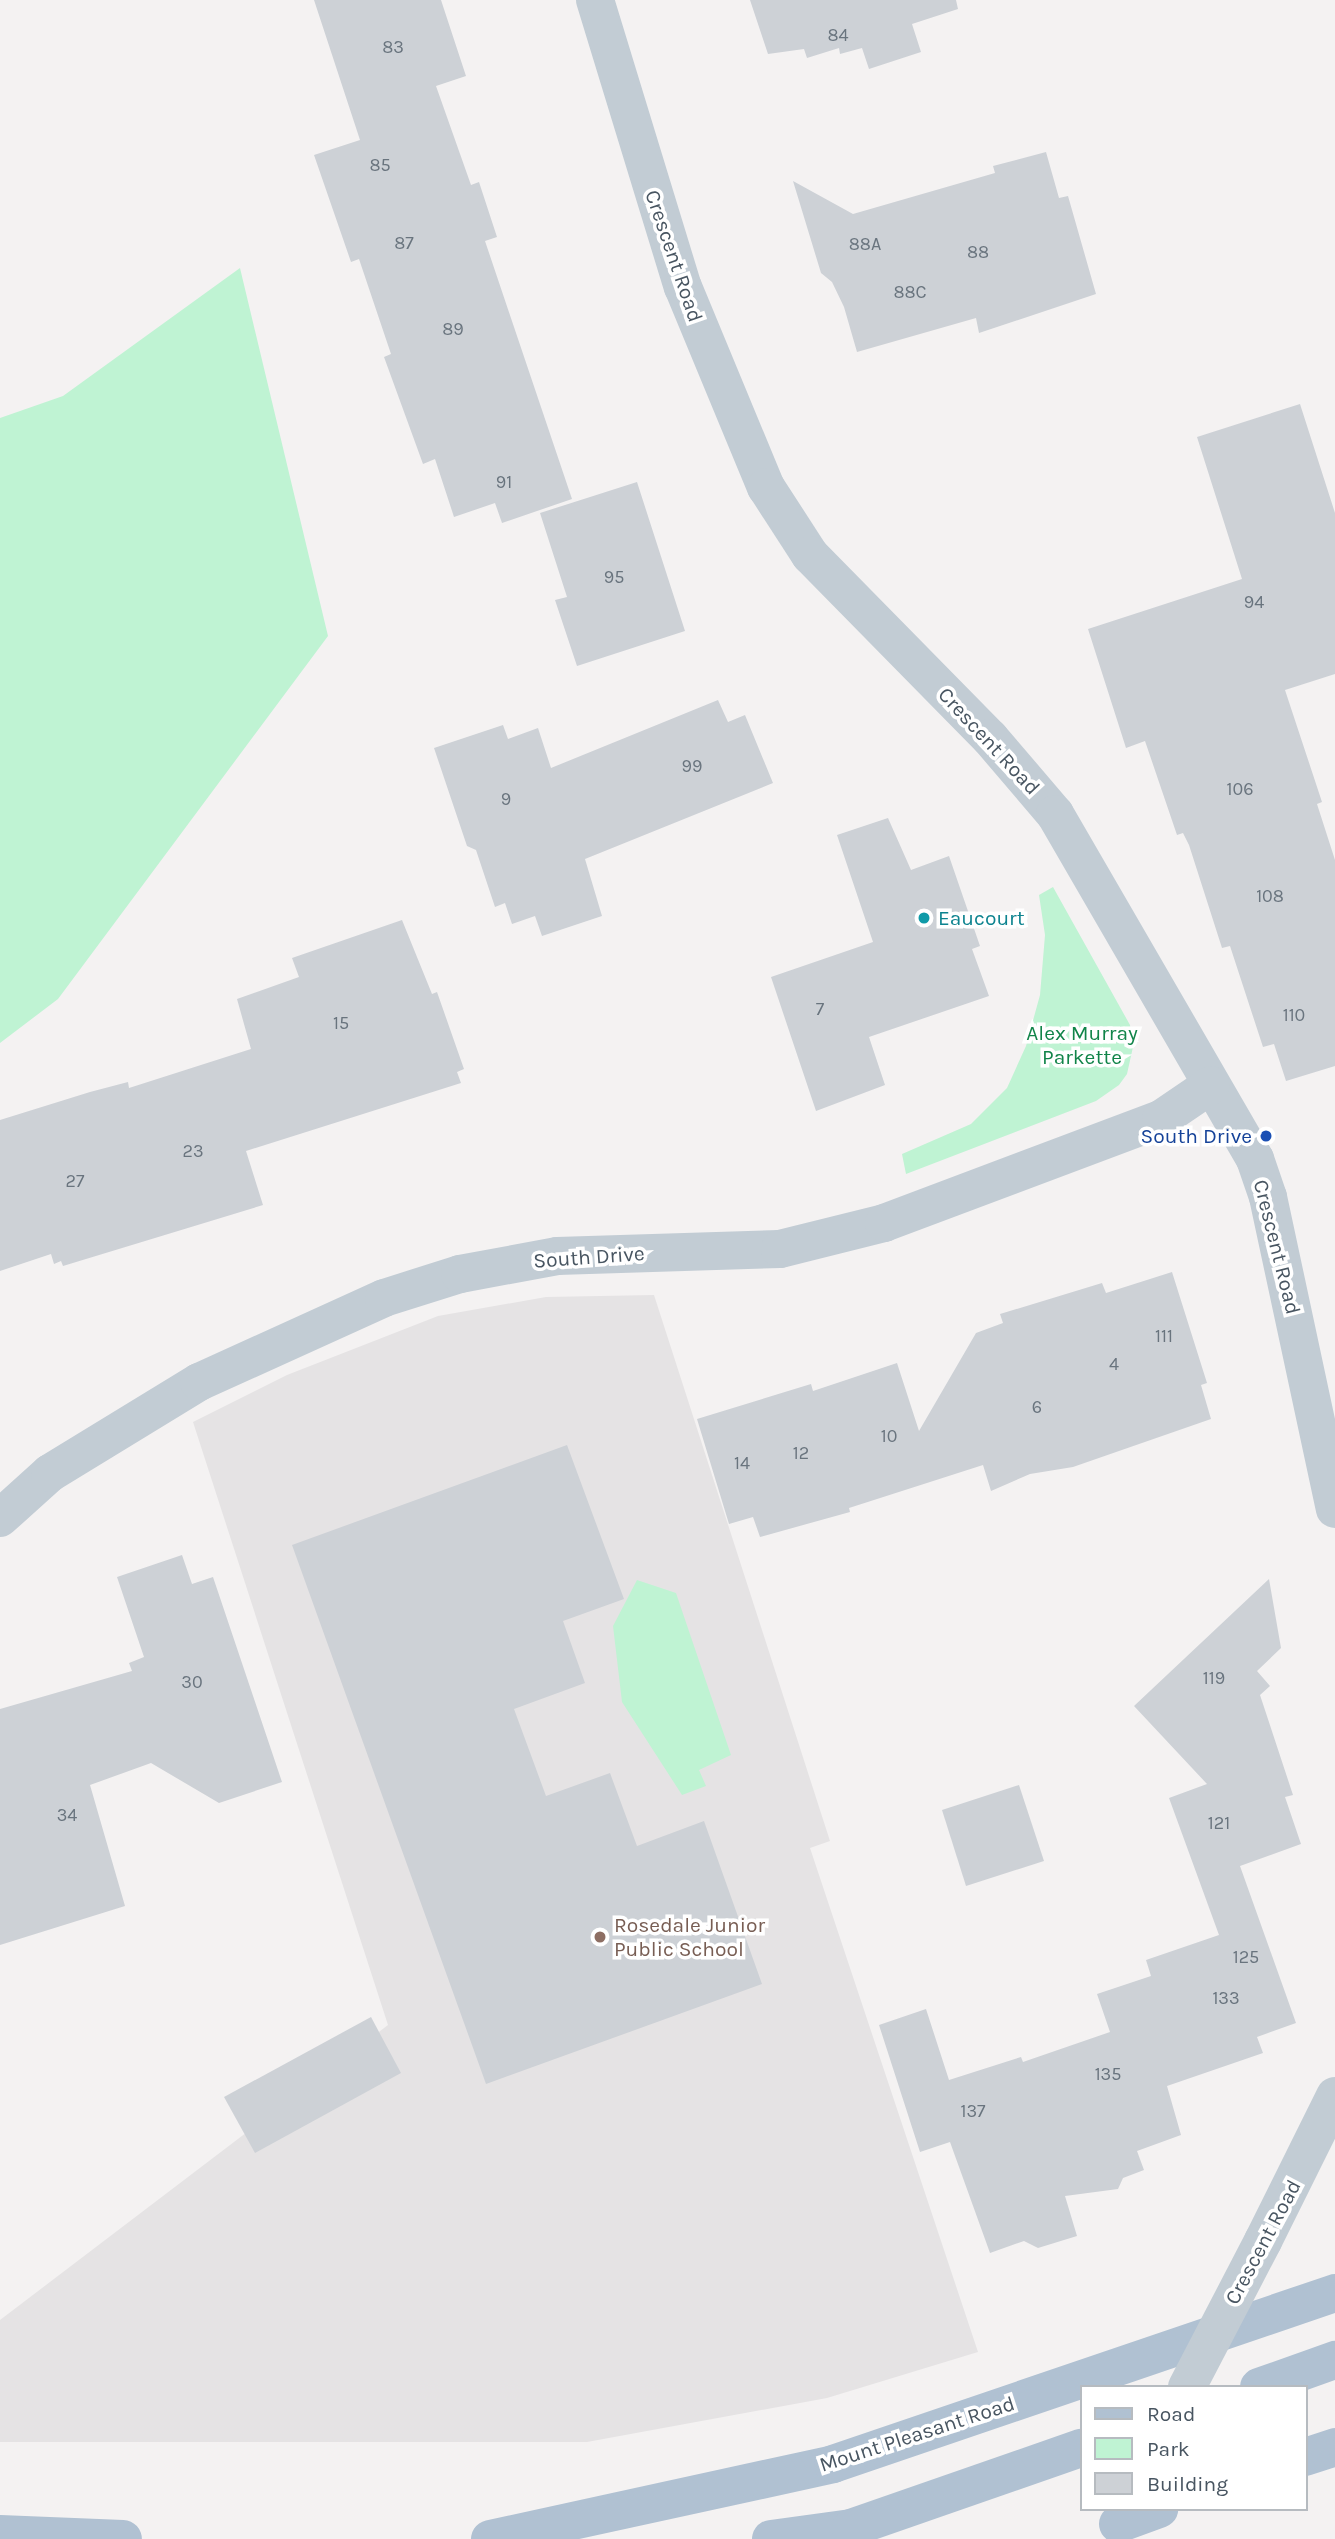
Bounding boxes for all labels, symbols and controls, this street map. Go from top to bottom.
house number: 84 [827,24,849,46]
house number: 83 [382,36,404,58]
house number: 85 [369,154,391,176]
street label: Crescent Road [640,187,708,325]
house number: 87 [394,232,414,254]
house number: 88A [849,233,881,255]
house number: 88 [967,241,989,263]
house number: 88C [893,281,927,303]
house number: 89 [442,318,464,340]
house number: 91 [496,471,512,493]
house number: 95 [604,566,624,588]
house number: 94 [1244,591,1264,613]
street label: Crescent Road [933,682,1045,800]
house number: 99 [682,755,702,777]
house number: 106 [1227,778,1253,800]
house number: 9 [501,788,511,810]
house number: 108 [1256,885,1284,907]
place label: Eaucourt [938,905,1025,931]
marker: Eaucourt [916,910,932,926]
house number: 7 [816,998,824,1020]
house number: 110 [1283,1004,1305,1026]
house number: 15 [333,1012,349,1034]
park label: Alex Murray Parkette [1026,1020,1138,1070]
place label: South Drive [1141,1123,1252,1149]
marker: South Drive [1258,1128,1274,1144]
house number: 23 [182,1140,204,1162]
house number: 27 [66,1170,84,1192]
street label: Crescent Road [1248,1177,1306,1317]
street label: South Drive [533,1241,645,1273]
house number: 111 [1155,1325,1173,1347]
house number: 4 [1109,1353,1119,1375]
house number: 6 [1032,1396,1042,1418]
house number: 10 [881,1425,897,1447]
house number: 12 [793,1442,809,1464]
house number: 14 [734,1452,750,1474]
house number: 119 [1203,1667,1225,1689]
house number: 30 [181,1671,203,1693]
house number: 34 [57,1804,77,1826]
house number: 121 [1208,1812,1230,1834]
place label: Rosedale Junior Public School [614,1912,765,1962]
marker: Rosedale Junior Public School [592,1929,608,1945]
house number: 125 [1233,1946,1259,1968]
house number: 133 [1212,1987,1240,2009]
house number: 135 [1095,2063,1121,2085]
house number: 137 [960,2100,986,2122]
street label: Crescent Road [1220,2175,1306,2309]
legend [1080,2385,1307,2511]
street label: Mount Pleasant Road [816,2391,1018,2477]
text: Road [1147,2402,1195,2426]
text: Park [1147,2437,1190,2461]
text: Building [1147,2472,1228,2496]

